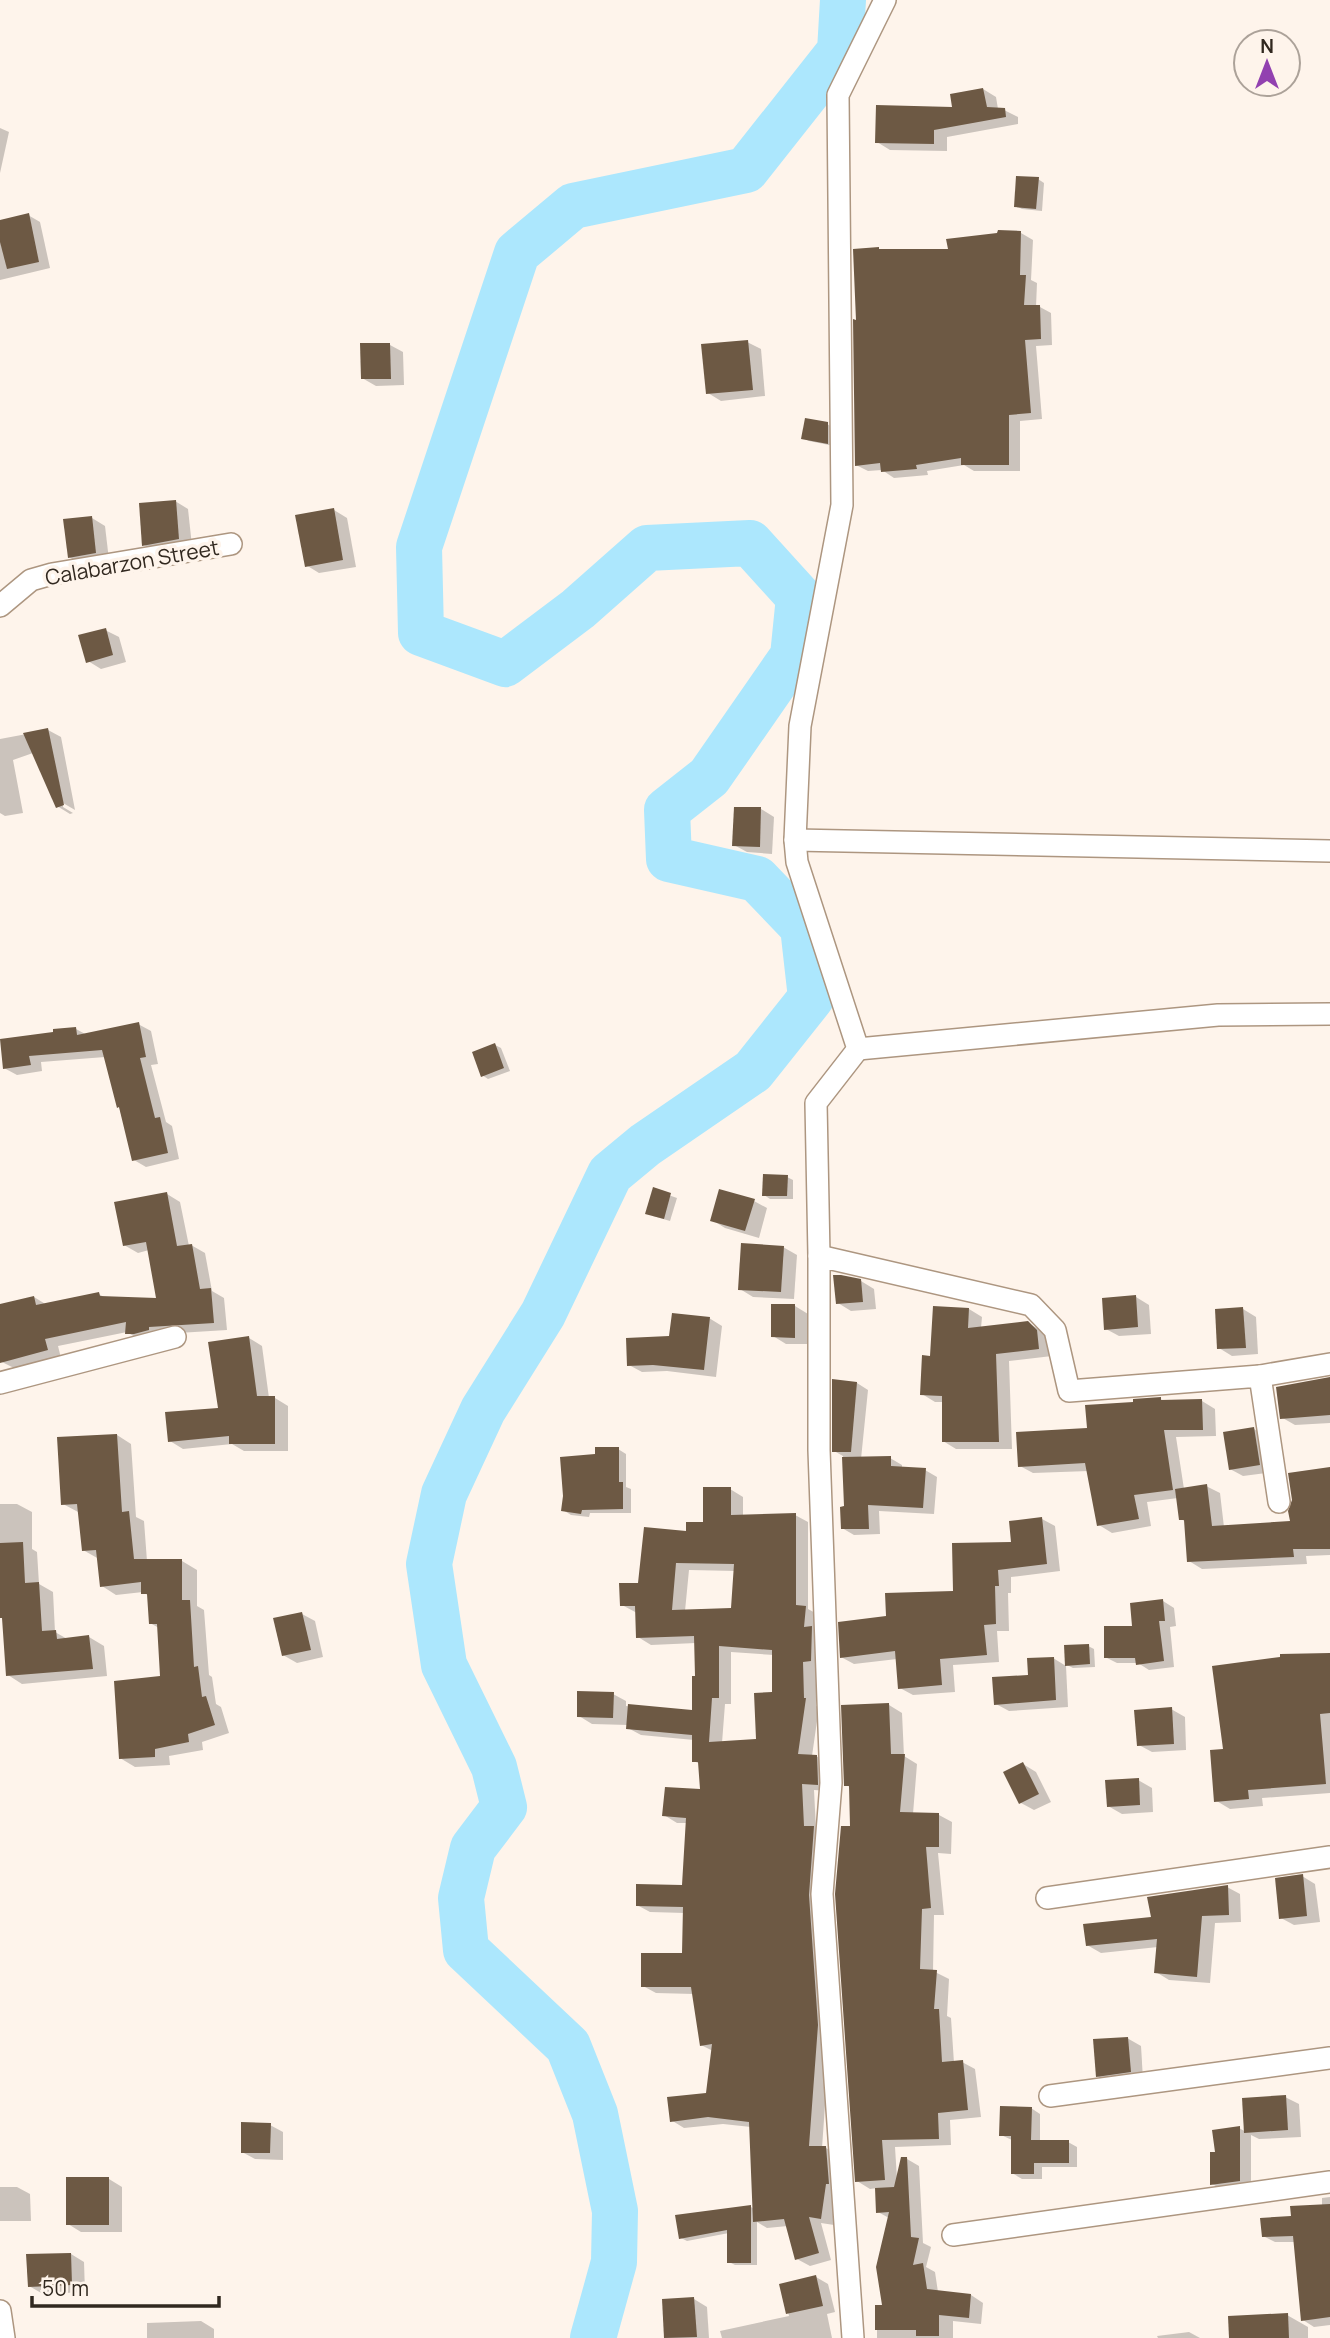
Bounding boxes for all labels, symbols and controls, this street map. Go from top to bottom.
north arrow [1232,28,1302,98]
text: N [1260,33,1274,59]
street label: Calabarzon Street [43,533,221,591]
scale bar [32,2264,219,2308]
text: 50 m [42,2274,89,2302]

